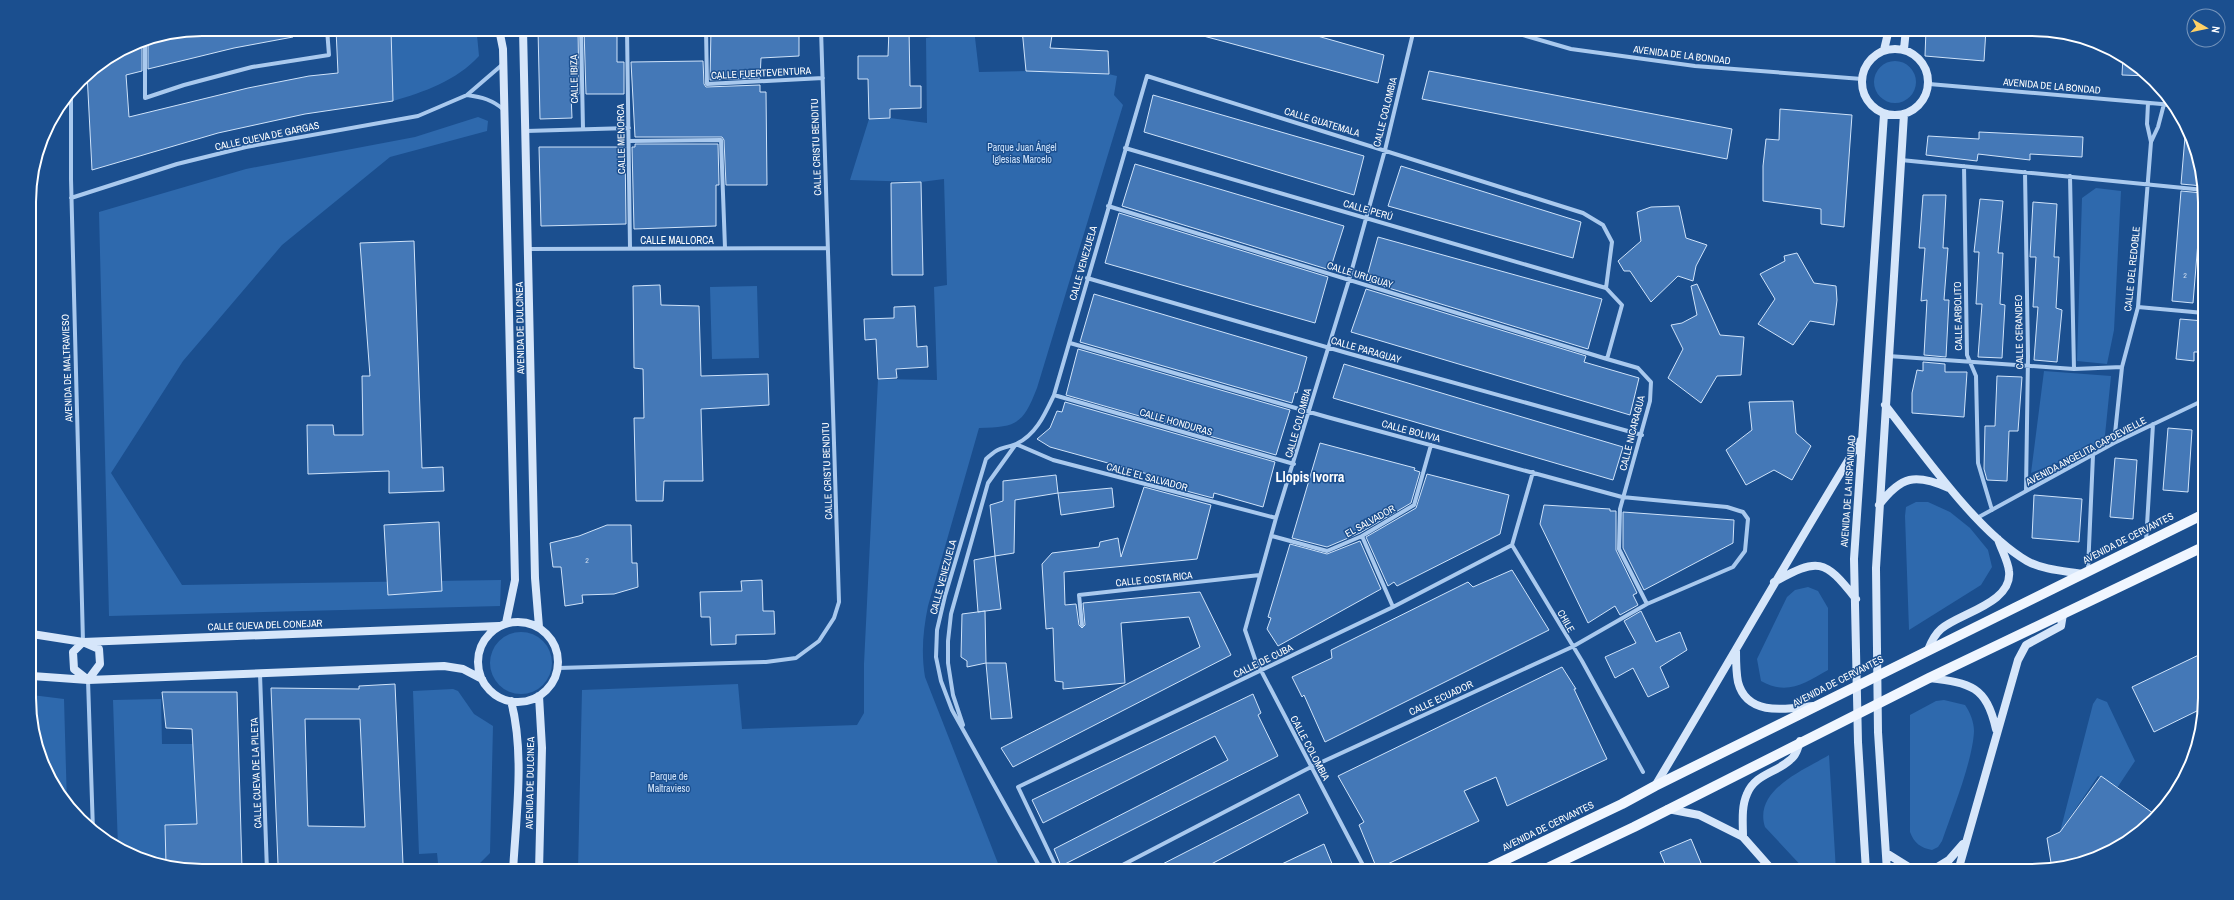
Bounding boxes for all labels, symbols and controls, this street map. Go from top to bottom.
north arrow [2186,8,2226,48]
text: N [2208,25,2223,34]
street label: AVENIDA DE LA BONDAD [1632,42,1731,67]
street label: CALLE IBIZA [567,54,581,104]
street label: CALLE FUERTEVENTURA [711,64,812,82]
street label: CALLE COLOMBIA [1370,75,1400,148]
street label: AVENIDA DE LA BONDAD [2002,75,2101,97]
street label: CALLE CRISTU BENDITU [808,98,824,196]
street label: CALLE MENORCA [614,103,628,174]
street label: CALLE GUATEMALA [1283,104,1362,140]
street label: CALLE CUEVA DE GARGAS [214,118,321,153]
park label: Parque Juan Ángel Iglesias Marcelo [987,141,1057,166]
street label: CALLE PERÚ [1342,197,1394,223]
street label: CALLE VENEZUELA [1066,224,1100,302]
street label: CALLE DEL REDOBLE [2121,226,2143,312]
street label: CALLE MALLORCA [640,234,714,247]
street label: CALLE URUGUAY [1325,259,1395,291]
house number: 2 [2183,270,2187,280]
street label: AVENIDA DE DULCINEA [513,281,527,375]
street label: CALLE ARBOLITO [1951,281,1965,351]
street label: CALLE CERANDEO [2012,295,2026,369]
street label: AVENIDA DE MALTRAVIESO [59,314,75,423]
street label: CALLE PARAGUAY [1329,334,1403,366]
street label: CALLE COLOMBIA [1282,386,1314,459]
street label: CALLE NICARAGUA [1616,394,1648,472]
street label: CALLE HONDURAS [1138,405,1214,439]
street label: AVENIDA ANGELITA CAPDEVIELLE [2023,414,2148,489]
street label: CALLE BOLIVIA [1380,417,1442,445]
street label: CALLE CRISTU BENDITU [819,422,835,520]
street label: AVENIDA DE LA HISPANIDAD [1838,434,1858,548]
street label: CALLE EL SALVADOR [1105,460,1189,494]
district label: Llopis Ivorra [1276,468,1345,486]
street label: EL SALVADOR [1343,502,1397,540]
street label: AVENIDA DE CERVANTES [2079,509,2176,567]
street label: CALLE VENEZUELA [927,538,959,616]
house number: 2 [585,555,589,565]
street label: CALLE COSTA RICA [1115,568,1194,590]
street label: CHILE [1554,607,1578,635]
street label: CALLE CUEVA DEL CONEJAR [207,616,323,634]
street label: CALLE DE CUBA [1231,641,1295,681]
street label: AVENIDA DE CERVANTES [1789,652,1886,710]
street label: CALLE ECUADOR [1407,677,1475,719]
street label: CALLE COLOMBIA [1287,713,1333,783]
street label: CALLE CUEVA DE LA PILETA [248,717,264,829]
street label: AVENIDA DE DULCINEA [523,736,537,830]
park label: Parque de Maltravieso [648,770,691,795]
street label: AVENIDA DE CERVANTES [1499,798,1596,854]

